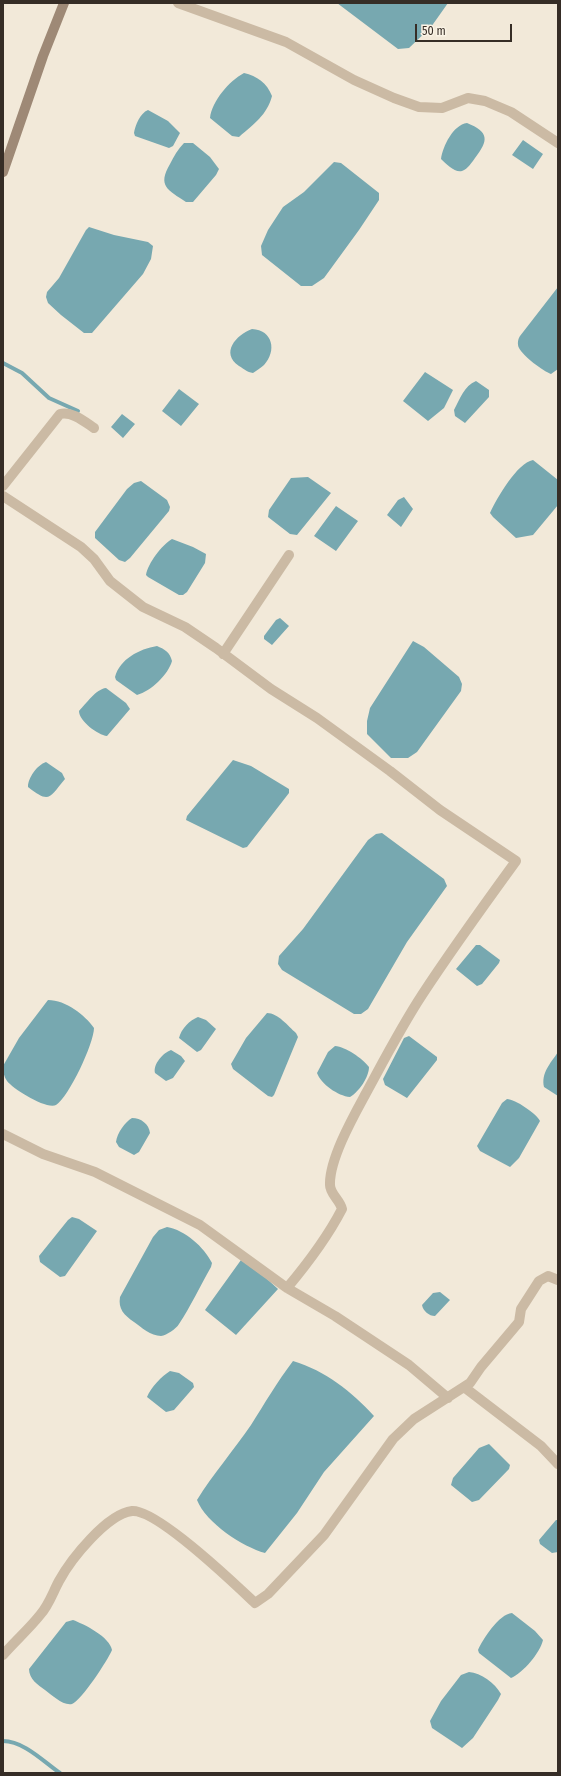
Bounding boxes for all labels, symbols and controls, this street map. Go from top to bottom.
scale bar [417,16,514,42]
text: 50 m [422,24,446,38]

